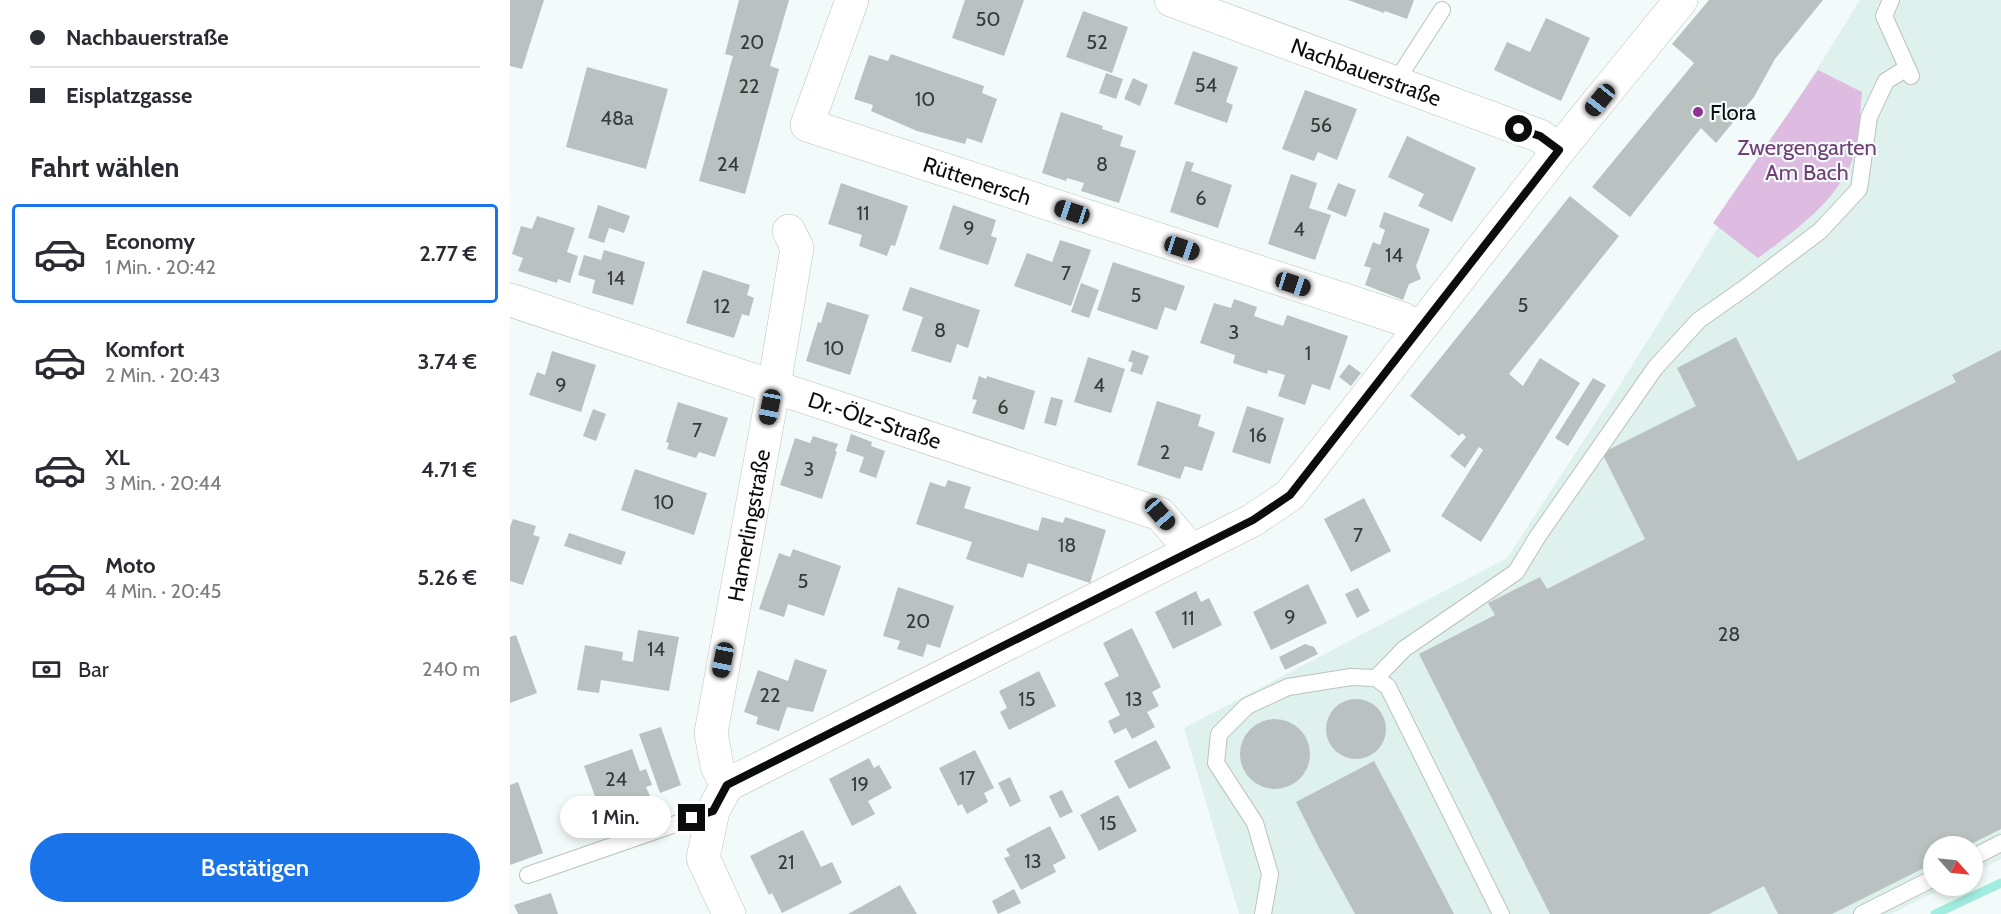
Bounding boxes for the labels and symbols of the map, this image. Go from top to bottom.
house number: 50 [976,7,1000,31]
house number: 20 [740,30,764,54]
house number: 52 [1086,30,1108,54]
street label: Nachbauerstraße [1287,32,1445,112]
house number: 54 [1195,73,1218,97]
house number: 22 [739,74,759,98]
car [1582,80,1618,120]
house number: 10 [915,87,935,111]
place label: Flora [1710,99,1756,126]
marker: Flora [1691,105,1705,119]
house number: 48a [600,106,634,130]
house number: 56 [1310,113,1332,137]
route start [1505,115,1532,142]
park label: Zwergengarten Am Bach [1737,134,1877,186]
street label: Rüttenersch [920,150,1035,211]
house number: 24 [717,152,739,176]
house number: 8 [1096,152,1108,176]
house number: 6 [1195,186,1207,210]
car [1052,198,1092,226]
house number: 11 [856,201,870,225]
house number: 9 [963,216,975,240]
house number: 4 [1293,217,1305,241]
car [1162,234,1202,262]
house number: 14 [1385,243,1403,267]
house number: 7 [1061,261,1071,285]
house number: 14 [607,266,625,290]
car [1273,270,1313,298]
house number: 5 [1131,283,1141,307]
house number: 5 [1518,293,1528,317]
house number: 12 [714,294,731,318]
house number: 8 [934,318,946,342]
house number: 3 [1229,320,1239,344]
house number: 10 [824,336,844,360]
house number: 1 [1305,341,1311,365]
house number: 9 [555,373,567,397]
house number: 4 [1093,373,1105,397]
street label: Dr.-Ölz-Straße [805,386,945,455]
car [758,388,782,426]
house number: 6 [997,395,1009,419]
house number: 7 [692,418,702,442]
house number: 16 [1249,423,1267,447]
house number: 2 [1160,440,1170,464]
street label: Hamerlingstraße [722,447,776,604]
house number: 3 [804,457,814,481]
house number: 10 [654,490,674,514]
car [1141,495,1179,533]
house number: 7 [1353,523,1363,547]
house number: 18 [1058,533,1076,557]
house number: 5 [798,569,808,593]
house number: 9 [1284,605,1296,629]
house number: 11 [1181,606,1195,630]
house number: 20 [906,609,930,633]
house number: 28 [1718,622,1740,646]
house number: 14 [647,637,665,661]
car [711,641,735,679]
house number: 22 [760,683,780,707]
house number: 15 [1018,687,1036,711]
house number: 13 [1125,687,1143,711]
house number: 17 [959,766,975,790]
house number: 24 [605,767,627,791]
house number: 19 [851,772,869,796]
callout: 1 Min. [560,797,671,839]
route end [678,804,705,831]
house number: 15 [1099,811,1117,835]
north arrow [1923,836,1983,896]
house number: 13 [1024,849,1042,873]
house number: 21 [778,850,795,874]

